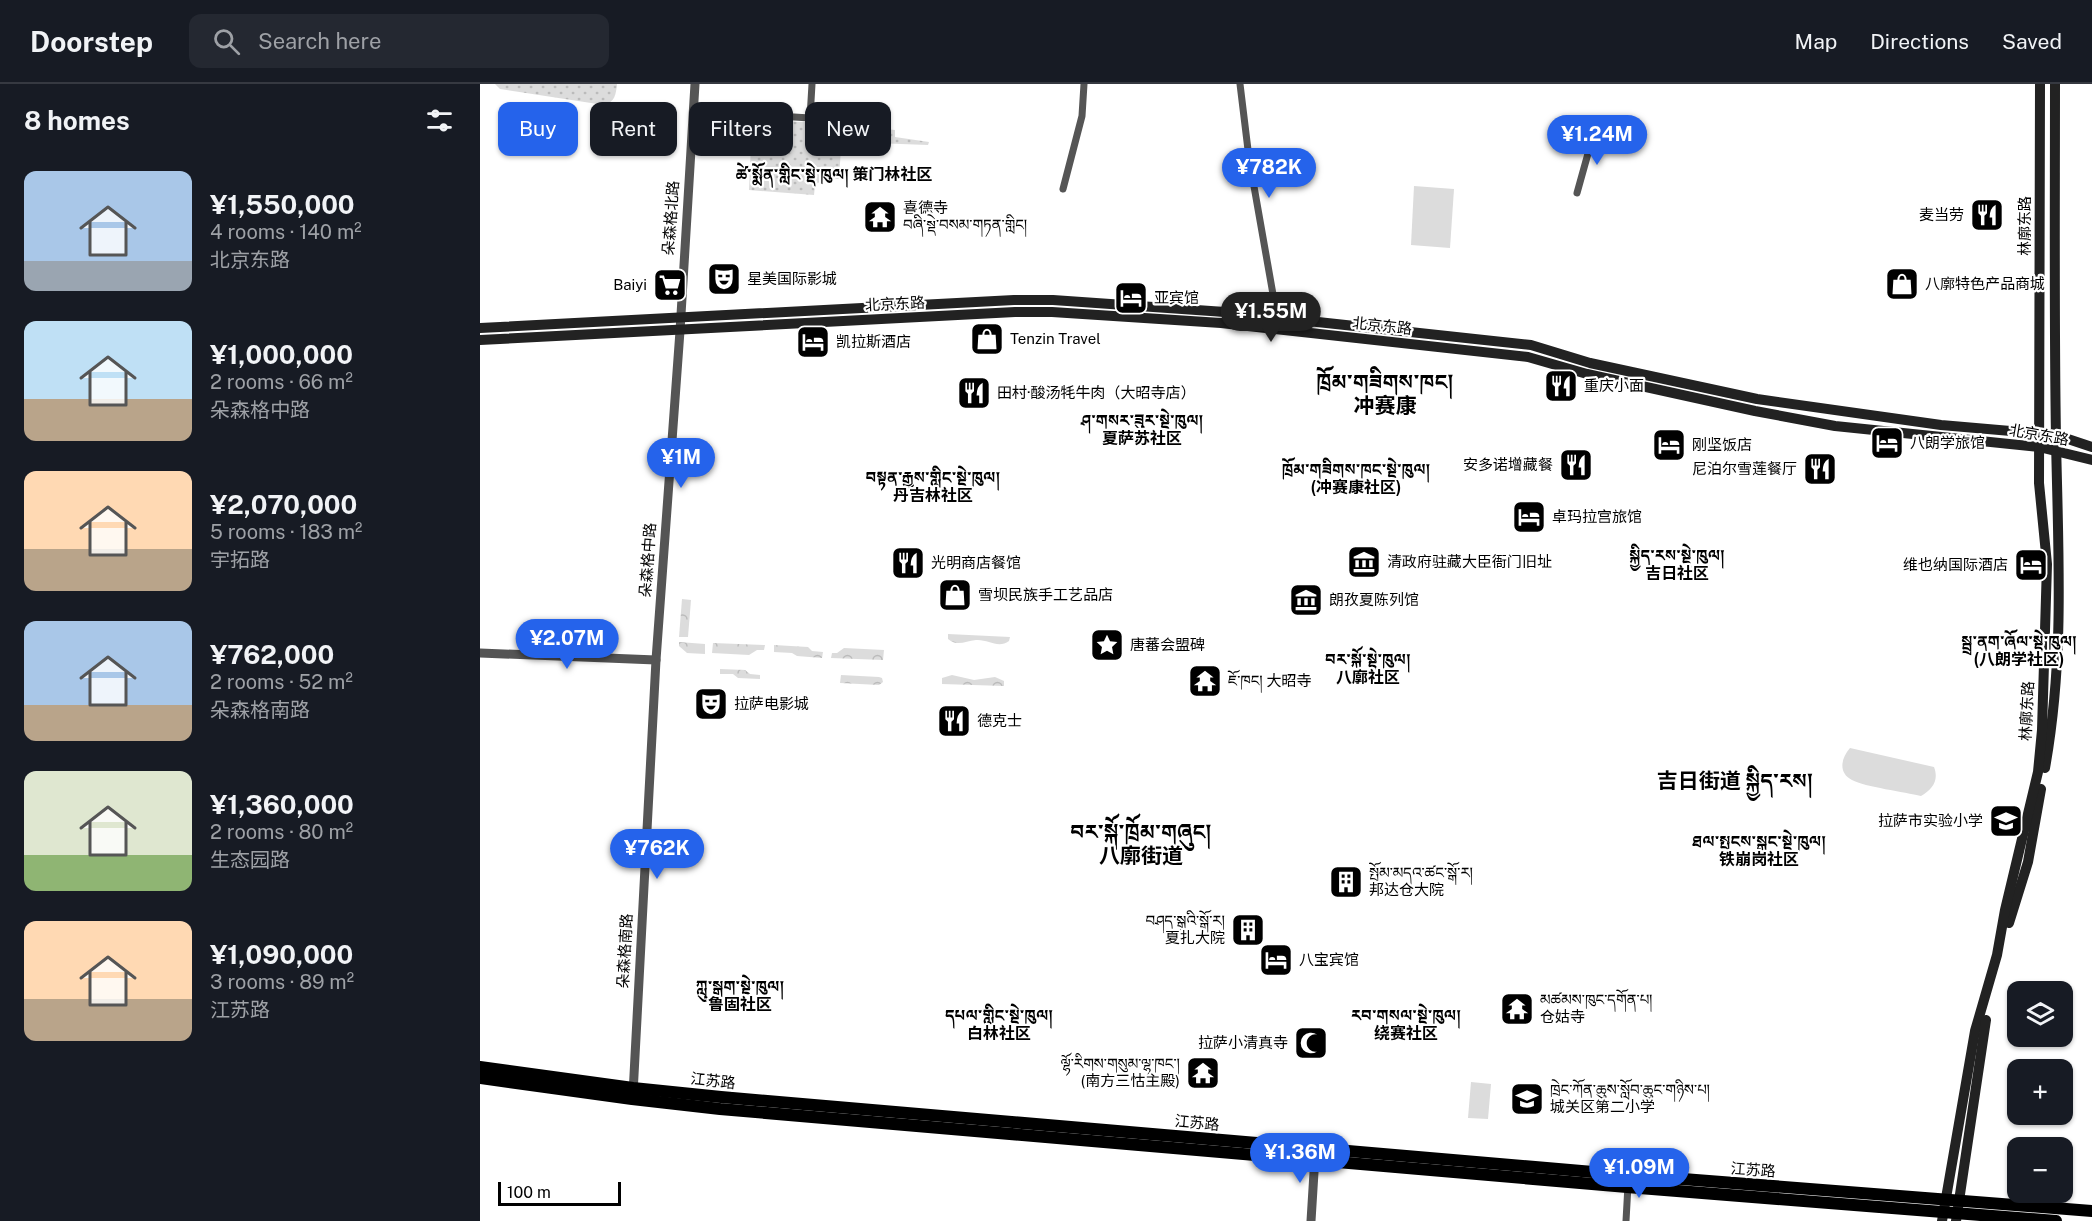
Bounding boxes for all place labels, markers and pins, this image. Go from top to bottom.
pin: ¥1.24M [1548,115,1646,166]
pin: ¥782K [1227,148,1311,199]
restaurant icon: 麦当劳 [1969,197,2005,233]
temple icon: 喜德寺 བཞི་སྡེ་བསམ་གཏན་གླིང། [862,199,898,235]
place label: 喜德寺 བཞི་སྡེ་བསམ་གཏན་གླིང། [903,199,1027,238]
place label: 麦当劳 [1919,206,1964,223]
theatre icon: 星美国际影城 [706,261,742,297]
shop icon: 八廓特色产品商城 [1884,266,1920,302]
supermarket icon: Baiyi [652,267,688,303]
place label: 星美国际影城 [747,270,837,287]
place label: 八廓特色产品商城 [1925,275,2045,292]
place label: Baiyi [613,276,647,293]
hotel icon: 亚宾馆 [1113,280,1149,316]
place label: 亚宾馆 [1154,289,1199,306]
pin: ¥1.55M [1222,292,1320,343]
shop icon: Tenzin Travel [969,321,1005,357]
hotel icon: 凯拉斯酒店 [795,324,831,360]
place label: Tenzin Travel [1010,330,1101,347]
place label: 凯拉斯酒店 [836,333,911,350]
restaurant icon: 重庆小面 [1543,368,1579,404]
restaurant icon: 田村·酸汤牦牛肉（大昭寺店） [956,375,992,411]
place label: 重庆小面 [1584,377,1644,394]
place label: 田村·酸汤牦牛肉（大昭寺店） [997,384,1195,401]
hotel icon: 八朗学旅馆 [1869,425,1905,461]
hotel icon: 刚坚饭店 [1651,427,1687,463]
place label: 八朗学旅馆 [1910,434,1985,451]
place label: 刚坚饭店 [1692,436,1752,453]
pin: ¥1M [652,438,710,489]
restaurant icon: 安多诺增藏餐 [1558,447,1594,483]
restaurant icon: 尼泊尔雪莲餐厅 [1802,451,1838,487]
place label: 安多诺增藏餐 [1463,456,1553,473]
place label: 尼泊尔雪莲餐厅 [1692,460,1797,477]
hotel icon: 卓玛拉宫旅馆 [1511,499,1547,535]
place label: 卓玛拉宫旅馆 [1552,508,1642,525]
museum icon: 清政府驻藏大臣衙门旧址 [1346,544,1382,580]
restaurant icon: 光明商店餐馆 [890,545,926,581]
hotel icon: 维也纳国际酒店 [2013,547,2049,583]
place label: 清政府驻藏大臣衙门旧址 [1387,553,1552,570]
place label: 光明商店餐馆 [931,554,1021,571]
place label: 维也纳国际酒店 [1903,556,2008,573]
shop icon: 雪坝民族手工艺品店 [937,577,973,613]
museum icon: 朗孜夏陈列馆 [1288,582,1324,618]
place label: 雪坝民族手工艺品店 [978,586,1113,603]
place label: 朗孜夏陈列馆 [1329,591,1419,608]
pin: ¥2.07M [518,619,616,670]
place icon: 唐蕃会盟碑 [1089,627,1125,663]
place label: 唐蕃会盟碑 [1130,636,1205,653]
temple icon: ཇོ་ཁང། 大昭寺 [1187,663,1223,699]
place label: ཇོ་ཁང། 大昭寺 [1227,669,1311,694]
theatre icon: 拉萨电影城 [693,686,729,722]
place label: 拉萨电影城 [734,695,809,712]
restaurant icon: 德克士 [936,703,972,739]
place label: 德克士 [977,712,1022,729]
school or university icon: 拉萨市实验小学 [1988,803,2024,839]
place label: 拉萨市实验小学 [1878,812,1983,829]
pin: ¥762K [615,829,699,880]
place label: སྤོམ་མདའ་ཚང་སྒོ་ར། 邦达仓大院 [1369,861,1473,898]
building icon: སྤོམ་མདའ་ཚང་སྒོ་ར། 邦达仓大院 [1328,864,1364,900]
place label: བཤད་སྒྲའི་སྒོ་ར། 夏扎大院 [1145,909,1225,946]
building icon: བཤད་སྒྲའི་སྒོ་ར། 夏扎大院 [1230,912,1266,948]
hotel icon: 八宝宾馆 [1258,942,1294,978]
place label: 八宝宾馆 [1299,951,1359,968]
place label: མཚམས་ཁུང་དགོན་པ། 仓姑寺 [1540,988,1653,1025]
temple icon: མཚམས་ཁུང་དགོན་པ། 仓姑寺 [1499,991,1535,1027]
mosque icon: 拉萨小清真寺 [1293,1025,1329,1061]
place label: 拉萨小清真寺 [1198,1034,1288,1051]
place label: ལྷོ་རིགས་གསུམ་ལྷ་ཁང་། (南方三怙主殿) [1060,1052,1180,1089]
temple icon: ལྷོ་རིགས་གསུམ་ལྷ་ཁང་། (南方三怙主殿) [1185,1055,1221,1091]
place label: ཁྲེང་ཀོན་ཆུས་སློབ་ཆུང་གཉིས་པ། 城关区第二小学 [1550,1078,1710,1115]
school or university icon: ཁྲེང་ཀོན་ཆུས་སློབ་ཆུང་གཉིས་པ། 城关区第二小学 [1509,1081,1545,1117]
pin: ¥1.36M [1251,1133,1349,1184]
pin: ¥1.09M [1590,1148,1688,1199]

